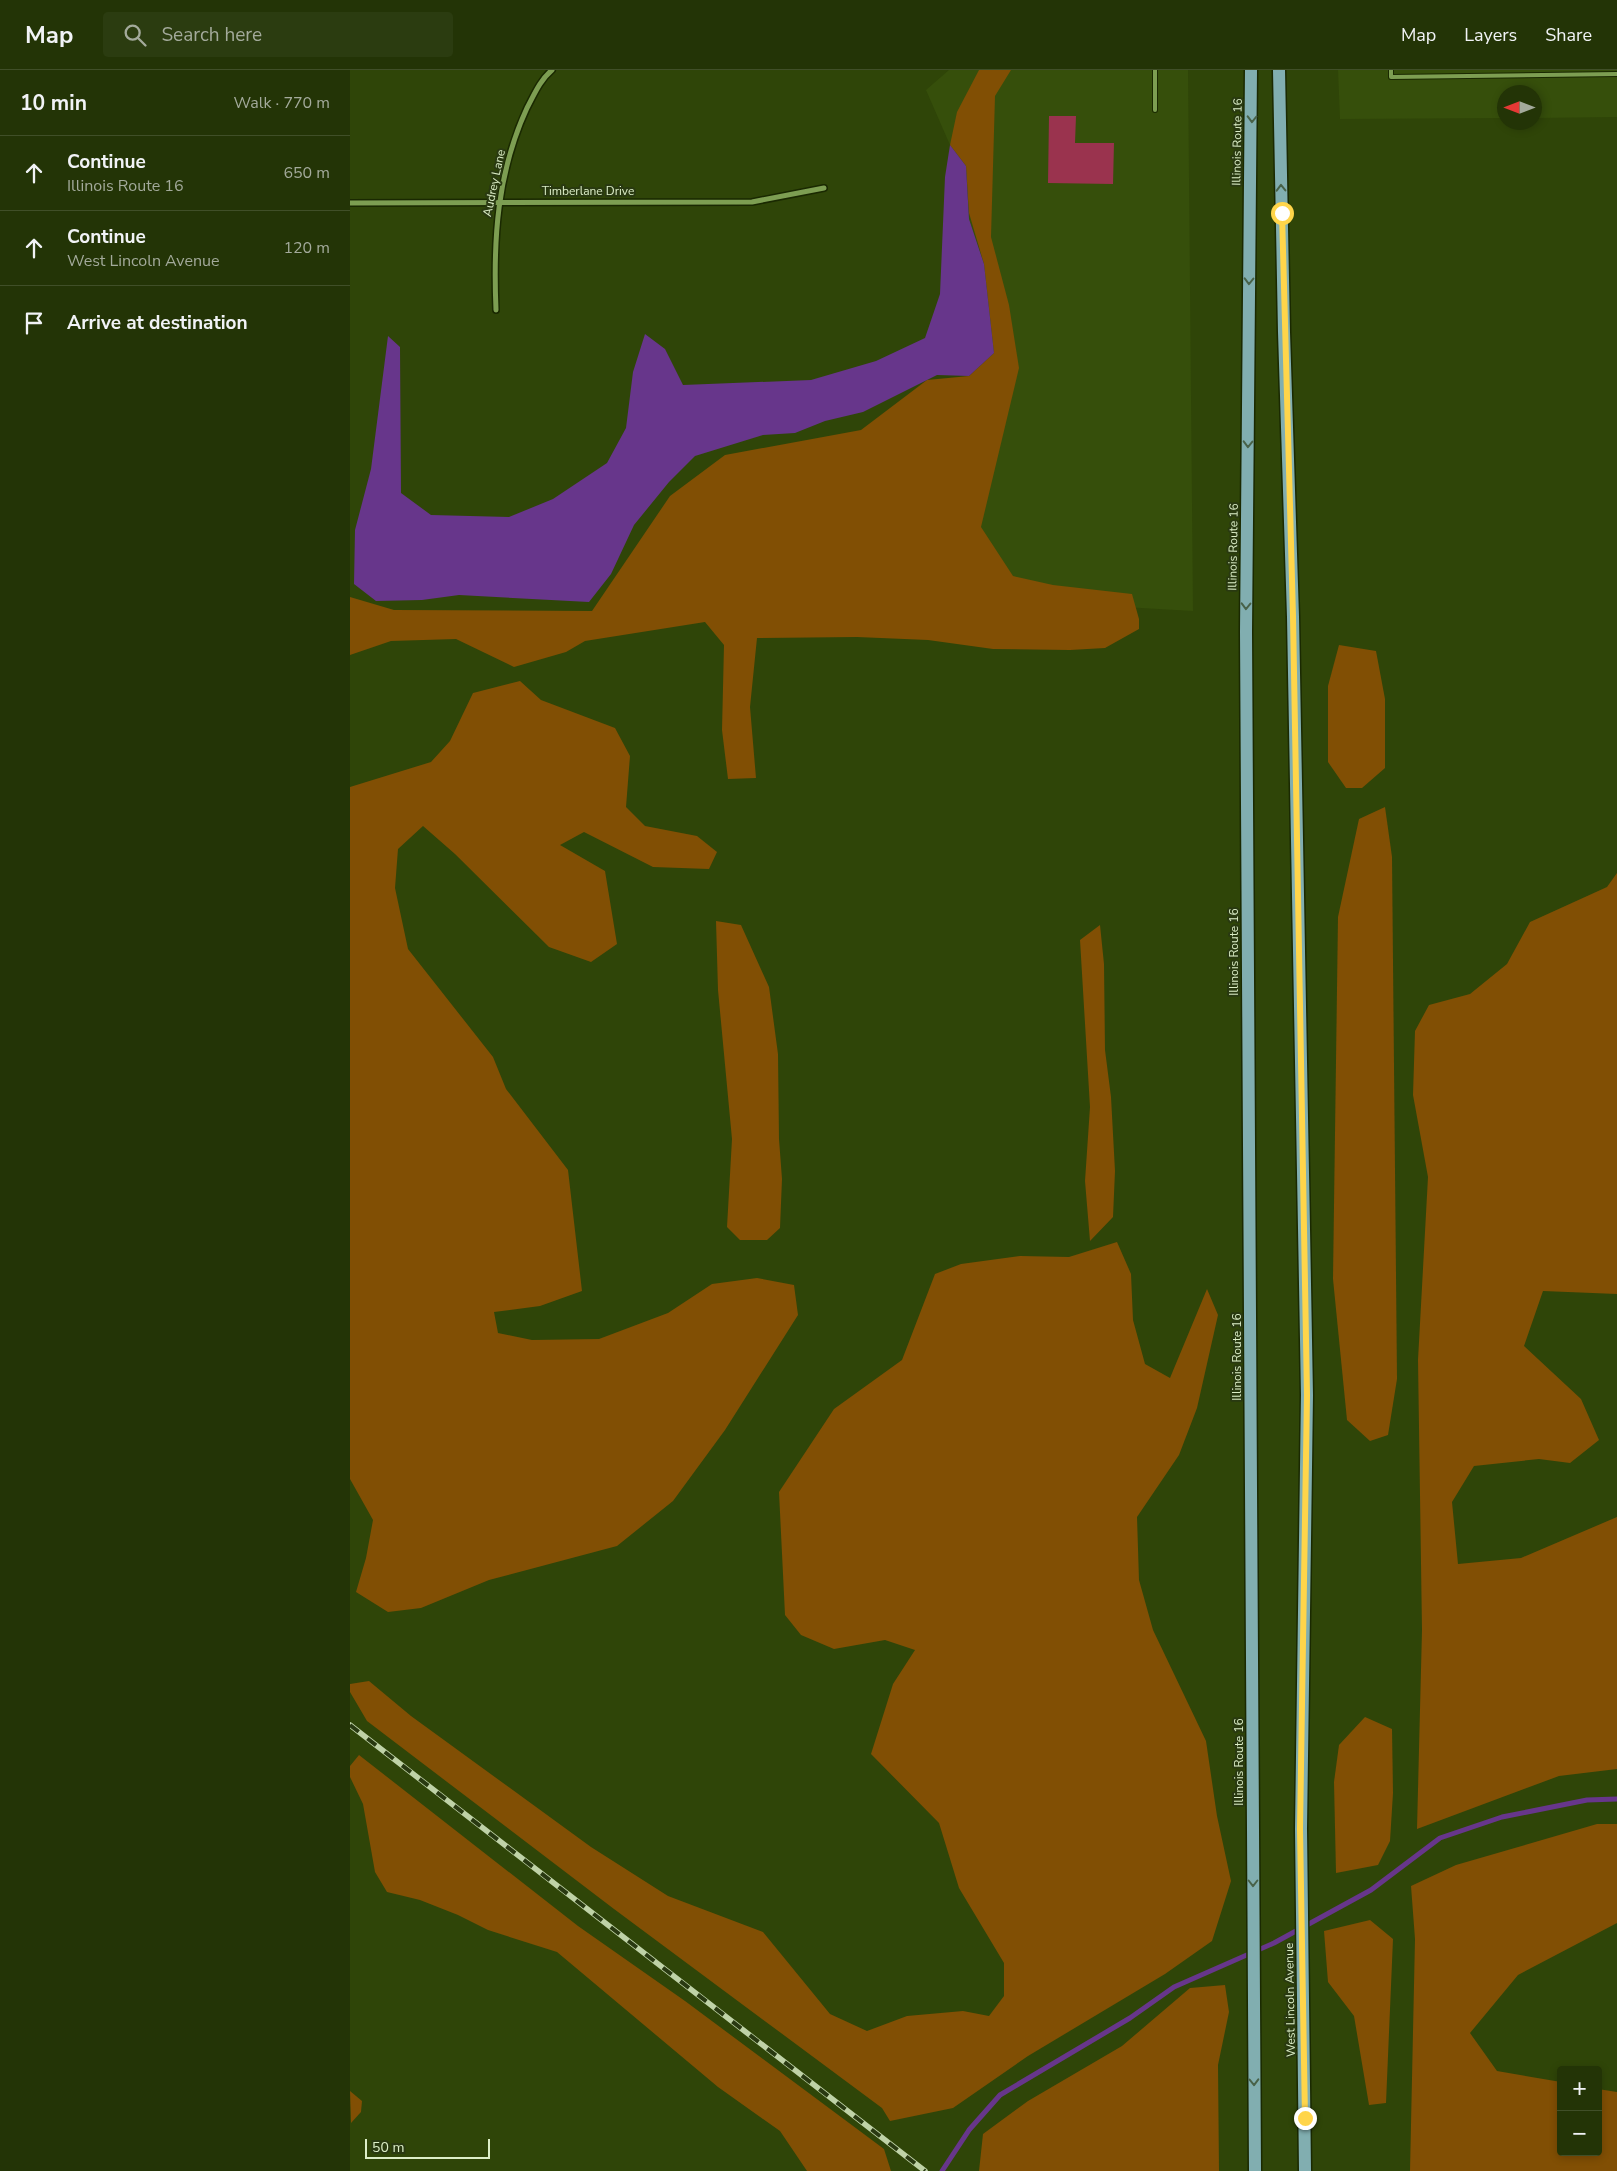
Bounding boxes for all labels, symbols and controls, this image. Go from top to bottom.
search box [103,12,453,57]
text: Map [25,19,73,51]
icon: search [121,21,149,49]
text: Search here [161,22,262,48]
text: Map [1401,23,1436,47]
text: Layers [1464,23,1517,47]
text: Share [1545,23,1592,47]
north arrow [1497,85,1542,130]
text: 10 min [20,89,87,117]
text: Walk · 770 m [234,92,330,114]
street label: Illinois Route 16 [1228,98,1246,186]
one-way arrow [1246,115,1257,123]
street label: Audrey Lane [479,148,509,218]
text: Continue [67,149,146,175]
icon: ahead [20,159,48,187]
text: 650 m [283,162,330,184]
text: Illinois Route 16 [67,175,184,197]
street label: Timberlane Drive [542,183,634,199]
one-way arrow [1276,184,1286,192]
route start [1271,202,1294,225]
text: Continue [67,224,146,250]
icon: ahead [20,234,48,262]
text: 120 m [283,237,330,259]
text: West Lincoln Avenue [67,250,220,272]
one-way arrow [1244,277,1255,285]
icon: arrive [20,309,48,337]
text: Arrive at destination [67,310,248,336]
one-way arrow [1243,440,1253,448]
street label: Illinois Route 16 [1224,503,1242,591]
one-way arrow [1241,602,1251,610]
street label: Illinois Route 16 [1226,908,1242,996]
street label: Illinois Route 16 [1229,1313,1245,1401]
street label: Illinois Route 16 [1231,1718,1247,1806]
one-way arrow [1248,1880,1258,1887]
street label: West Lincoln Avenue [1281,1943,1299,2057]
map controls [1557,2066,1602,2156]
button: + [1557,2066,1602,2111]
one-way arrow [1249,2079,1259,2087]
route end [1294,2107,1317,2130]
button: − [1557,2111,1602,2156]
scale bar [365,2136,490,2159]
text: 50 m [372,2138,404,2157]

